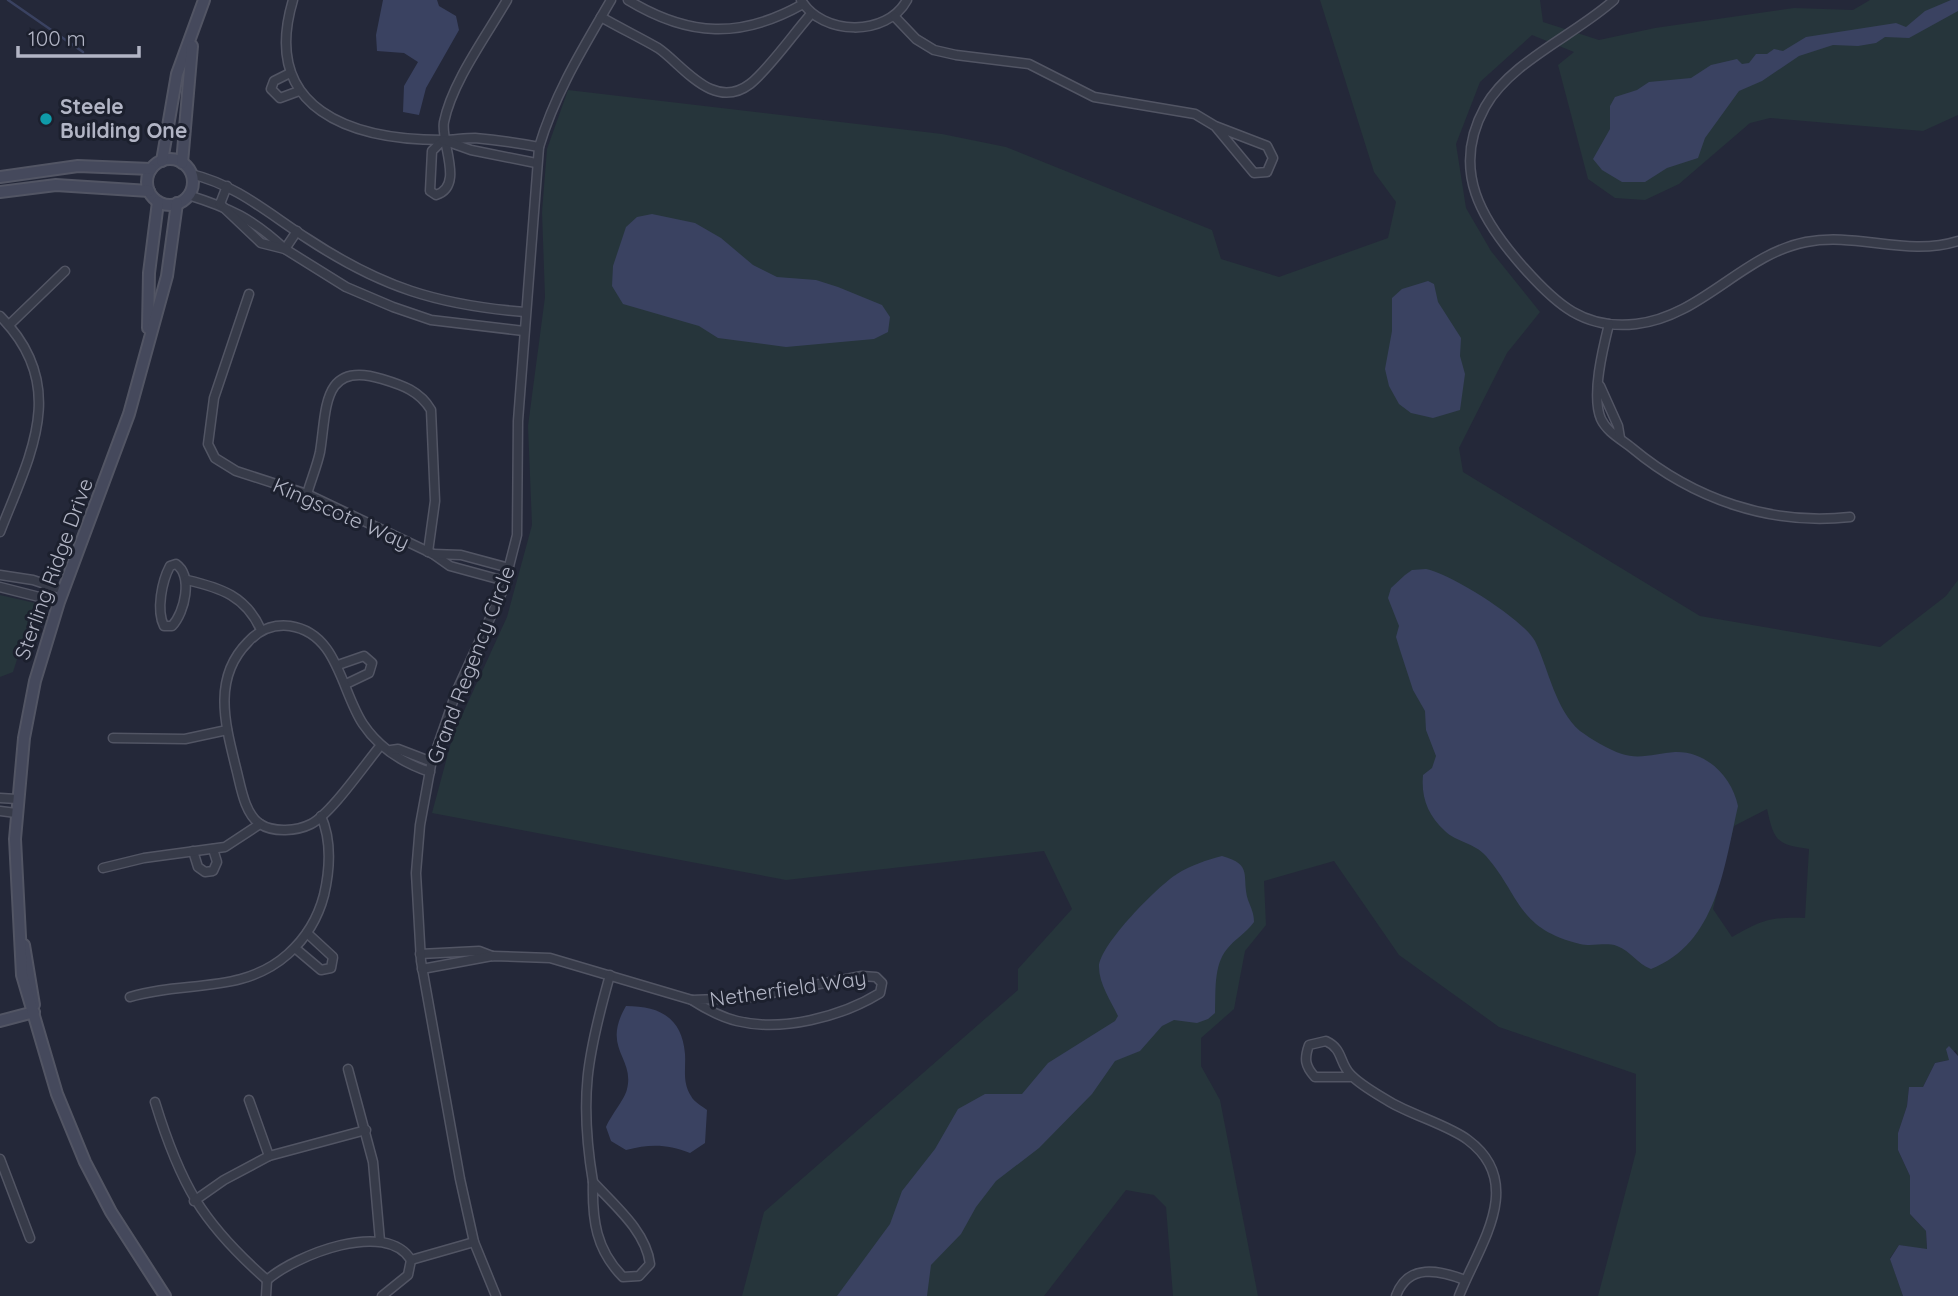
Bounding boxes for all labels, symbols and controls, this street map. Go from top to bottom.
scale bar [18,14,138,58]
text: 100 m [28,25,86,51]
place label: Steele Building One [60,93,187,143]
marker: Steele Building One [38,111,54,127]
street label: Kingscote Way [269,471,414,555]
street label: Sterling Ridge Drive [8,474,98,663]
street label: Grand Regency Circle [420,562,520,767]
street label: Netherfield Way [708,964,868,1012]

